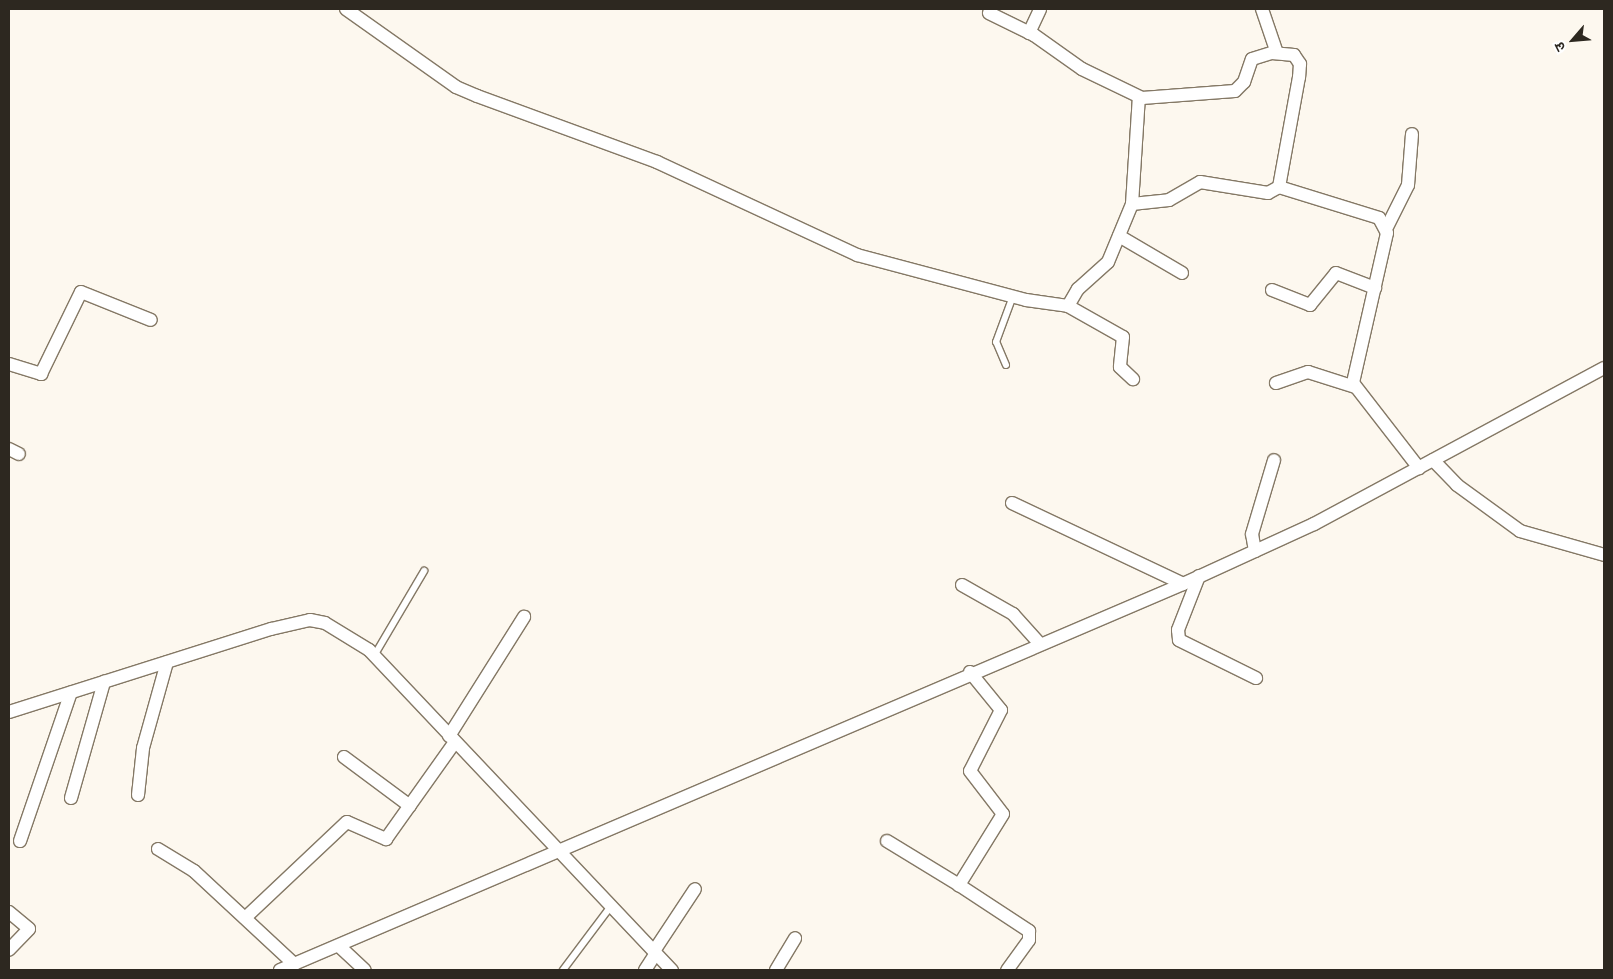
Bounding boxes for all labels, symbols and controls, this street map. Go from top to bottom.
north arrow [1548,15,1598,65]
text: उ [1551,40,1569,54]

